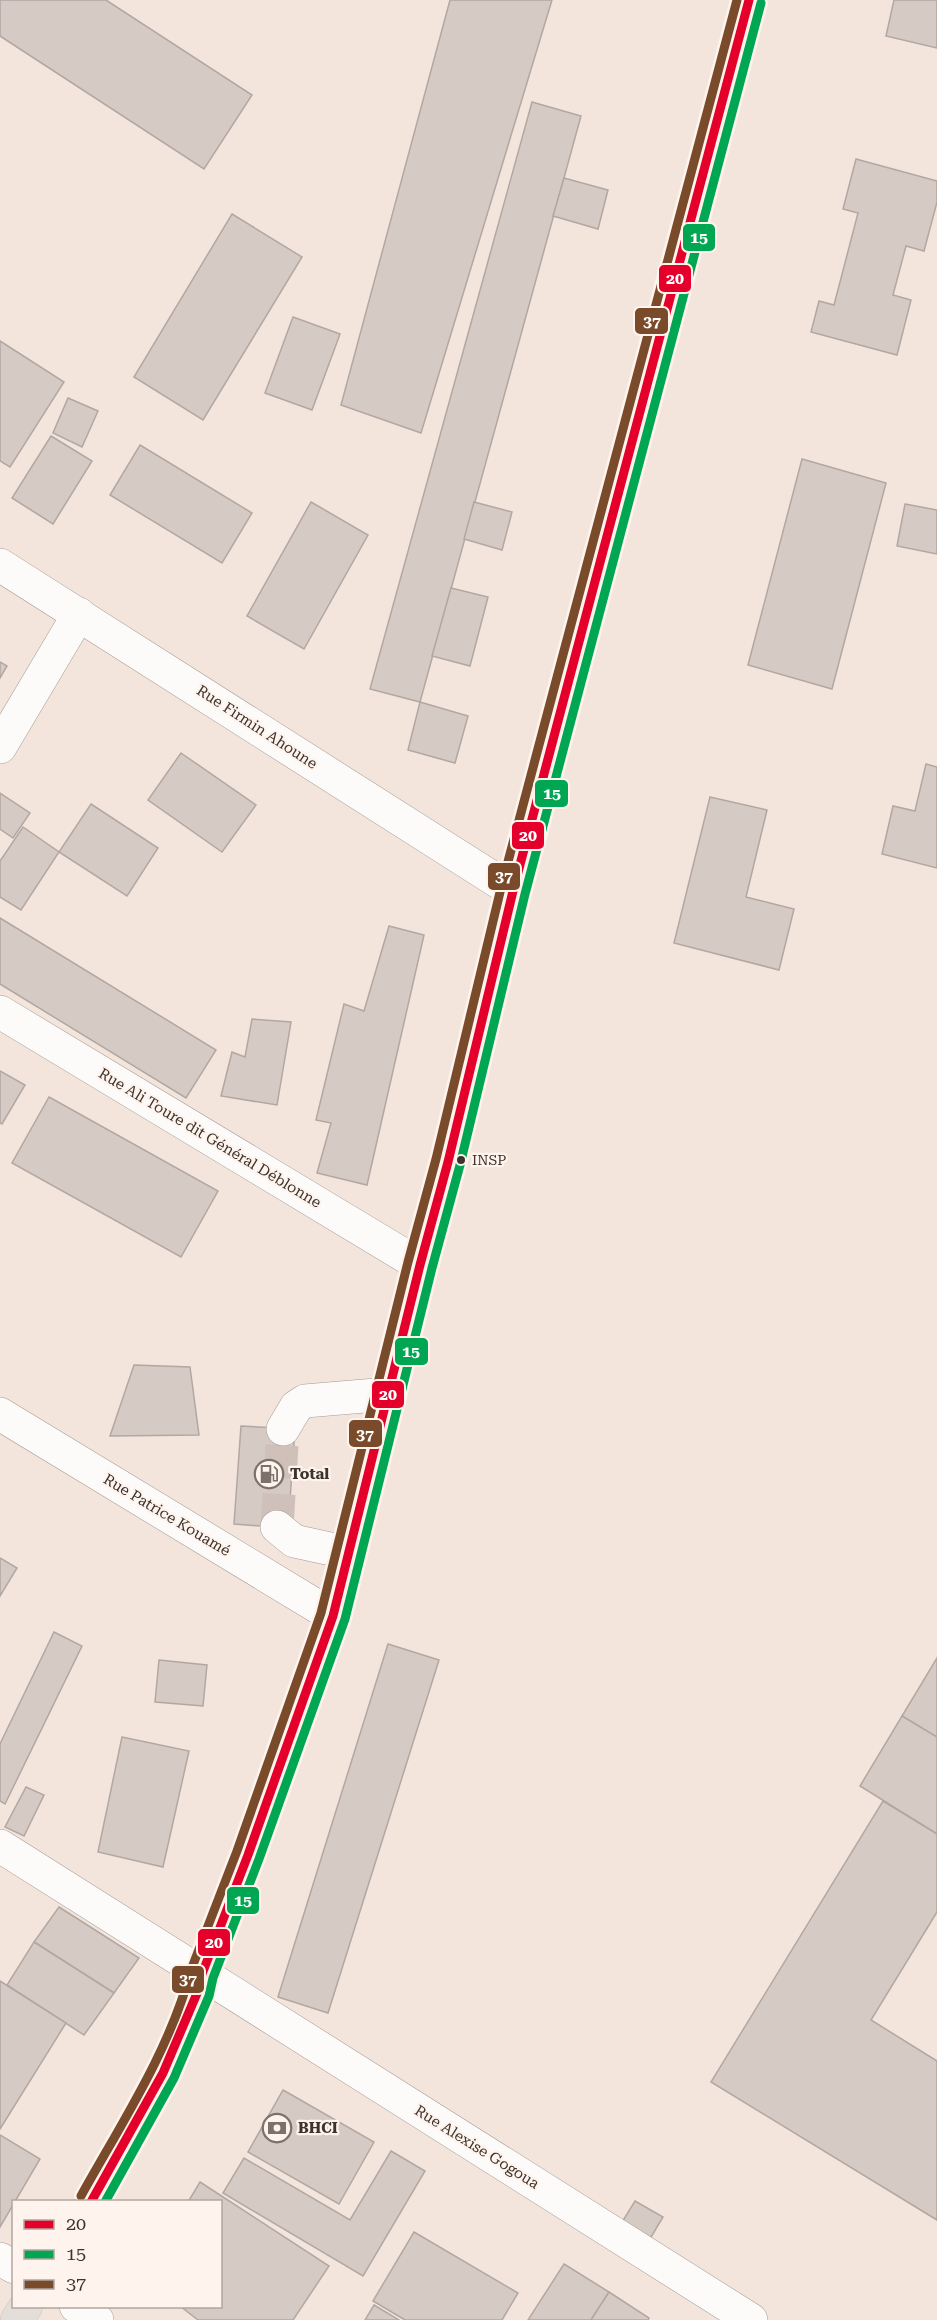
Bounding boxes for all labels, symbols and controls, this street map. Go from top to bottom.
line badge: 15 [682,223,716,252]
text: 15 [690,228,708,247]
line badge: 20 [658,264,692,293]
text: 20 [666,269,684,288]
line badge: 37 [634,307,669,335]
text: 37 [643,312,661,331]
street label: Rue Firmin Ahoune [193,681,321,773]
line badge: 15 [534,779,569,808]
text: 15 [543,784,561,803]
line badge: 20 [511,821,545,850]
text: 20 [519,826,537,845]
line badge: 37 [487,862,521,891]
text: 37 [495,867,513,886]
street label: Rue Ali Toure dit Général Déblonne [95,1064,325,1212]
place label: INSP [472,1152,506,1168]
marker: INSP [455,1154,467,1166]
line badge: 15 [394,1337,429,1366]
text: 15 [402,1342,420,1361]
line badge: 20 [371,1380,405,1409]
text: 20 [379,1385,397,1404]
line badge: 37 [348,1419,383,1448]
text: 37 [356,1425,374,1444]
fuel station icon: Total [253,1458,285,1490]
place label: Total [290,1465,329,1483]
street label: Rue Patrice Kouamé [100,1470,234,1560]
line badge: 15 [226,1886,260,1915]
text: 15 [234,1891,252,1910]
line badge: 20 [197,1928,231,1957]
text: 20 [205,1933,223,1952]
line badge: 37 [171,1965,205,1994]
text: 37 [179,1970,197,1989]
street label: Rue Alexise Gogoua [411,2101,543,2193]
bank icon: BHCI [261,2112,293,2144]
place label: BHCI [298,2119,338,2137]
legend [12,2200,222,2308]
text: 20 [66,2213,86,2234]
text: 15 [66,2243,86,2264]
text: 37 [66,2273,86,2294]

